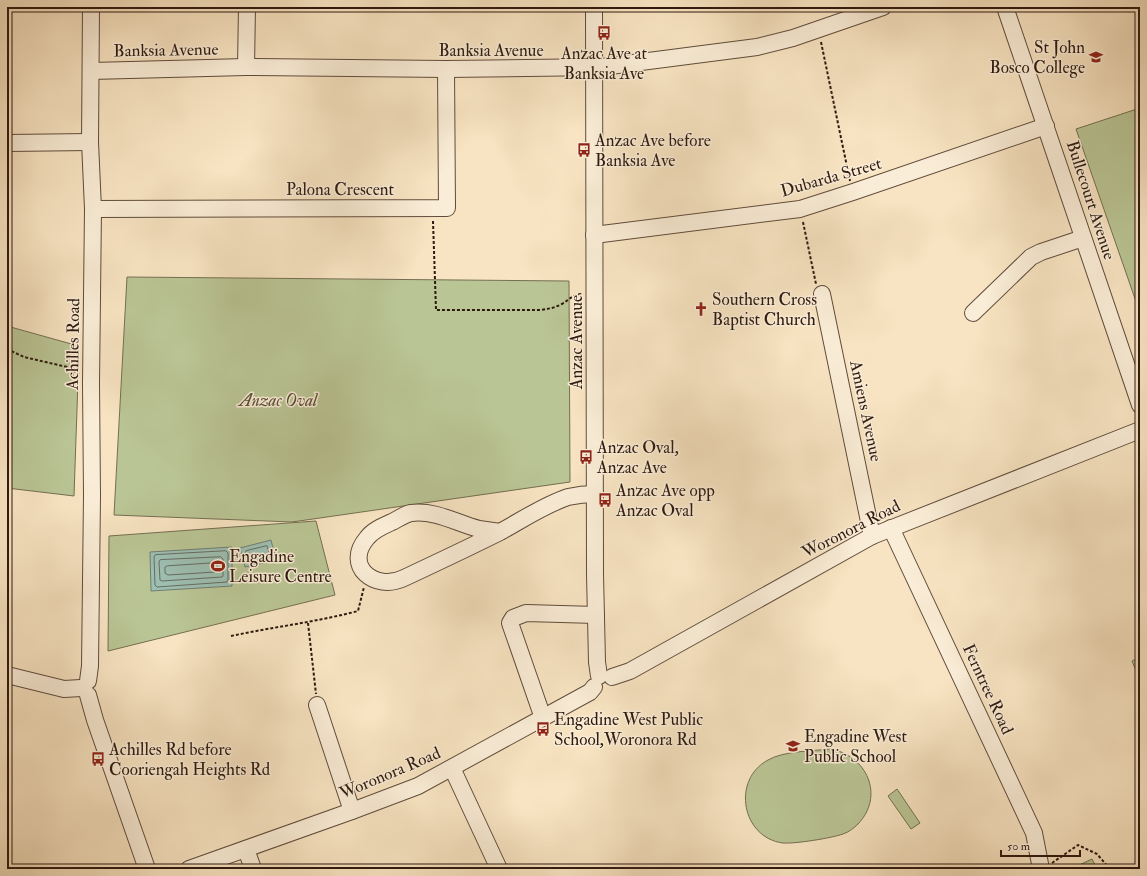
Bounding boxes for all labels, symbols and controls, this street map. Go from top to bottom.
bus stop icon: Anzac Ave at Banksia Ave [596,25,612,41]
place label: St John Bosco College [990,37,1085,78]
street label: Banksia Avenue [113,39,219,61]
street label: Banksia Avenue [438,40,544,61]
place label: Anzac Ave at Banksia Ave [560,43,647,84]
school or university icon: St John Bosco College [1088,49,1104,65]
place label: Anzac Ave before Banksia Ave [594,130,711,171]
street label: Bullecourt Avenue [1062,138,1120,262]
bus stop icon: Anzac Ave before Banksia Ave [576,142,592,158]
street label: Dubarda Street [778,152,884,201]
street label: Palona Crescent [286,179,394,200]
place label: Southern Cross Baptist Church [712,289,817,331]
street label: Anzac Avenue [566,295,587,390]
street label: Achilles Road [62,297,84,391]
church icon: Southern Cross Baptist Church [693,301,709,317]
street label: Amiens Avenue [845,357,887,464]
park label: Anzac Oval [237,390,319,411]
place label: Anzac Oval, Anzac Ave [596,437,679,478]
bus stop icon: Anzac Oval, Anzac Ave [578,449,594,465]
place label: Anzac Ave opp Anzac Oval [615,480,715,521]
bus stop icon: Anzac Ave opp Anzac Oval [597,492,613,508]
street label: Woronora Road [797,495,904,563]
place label: Engadine Leisure Centre [229,546,332,587]
sports icon: Engadine Leisure Centre [210,558,226,574]
street label: Ferntree Road [958,640,1018,738]
place label: Engadine West Public School,Woronora Rd [554,709,703,750]
bus stop icon: Engadine West Public School,Woronora Rd [535,721,551,737]
place label: Engadine West Public School [804,726,907,767]
school or university icon: Engadine West Public School [785,738,801,754]
place label: Achilles Rd before Cooriengah Heights Rd [108,739,271,780]
street label: Woronora Road [335,742,444,804]
bus stop icon: Achilles Rd before Cooriengah Heights Rd [90,751,106,767]
scale bar [1001,832,1080,858]
text: 50 m [1007,839,1031,854]

